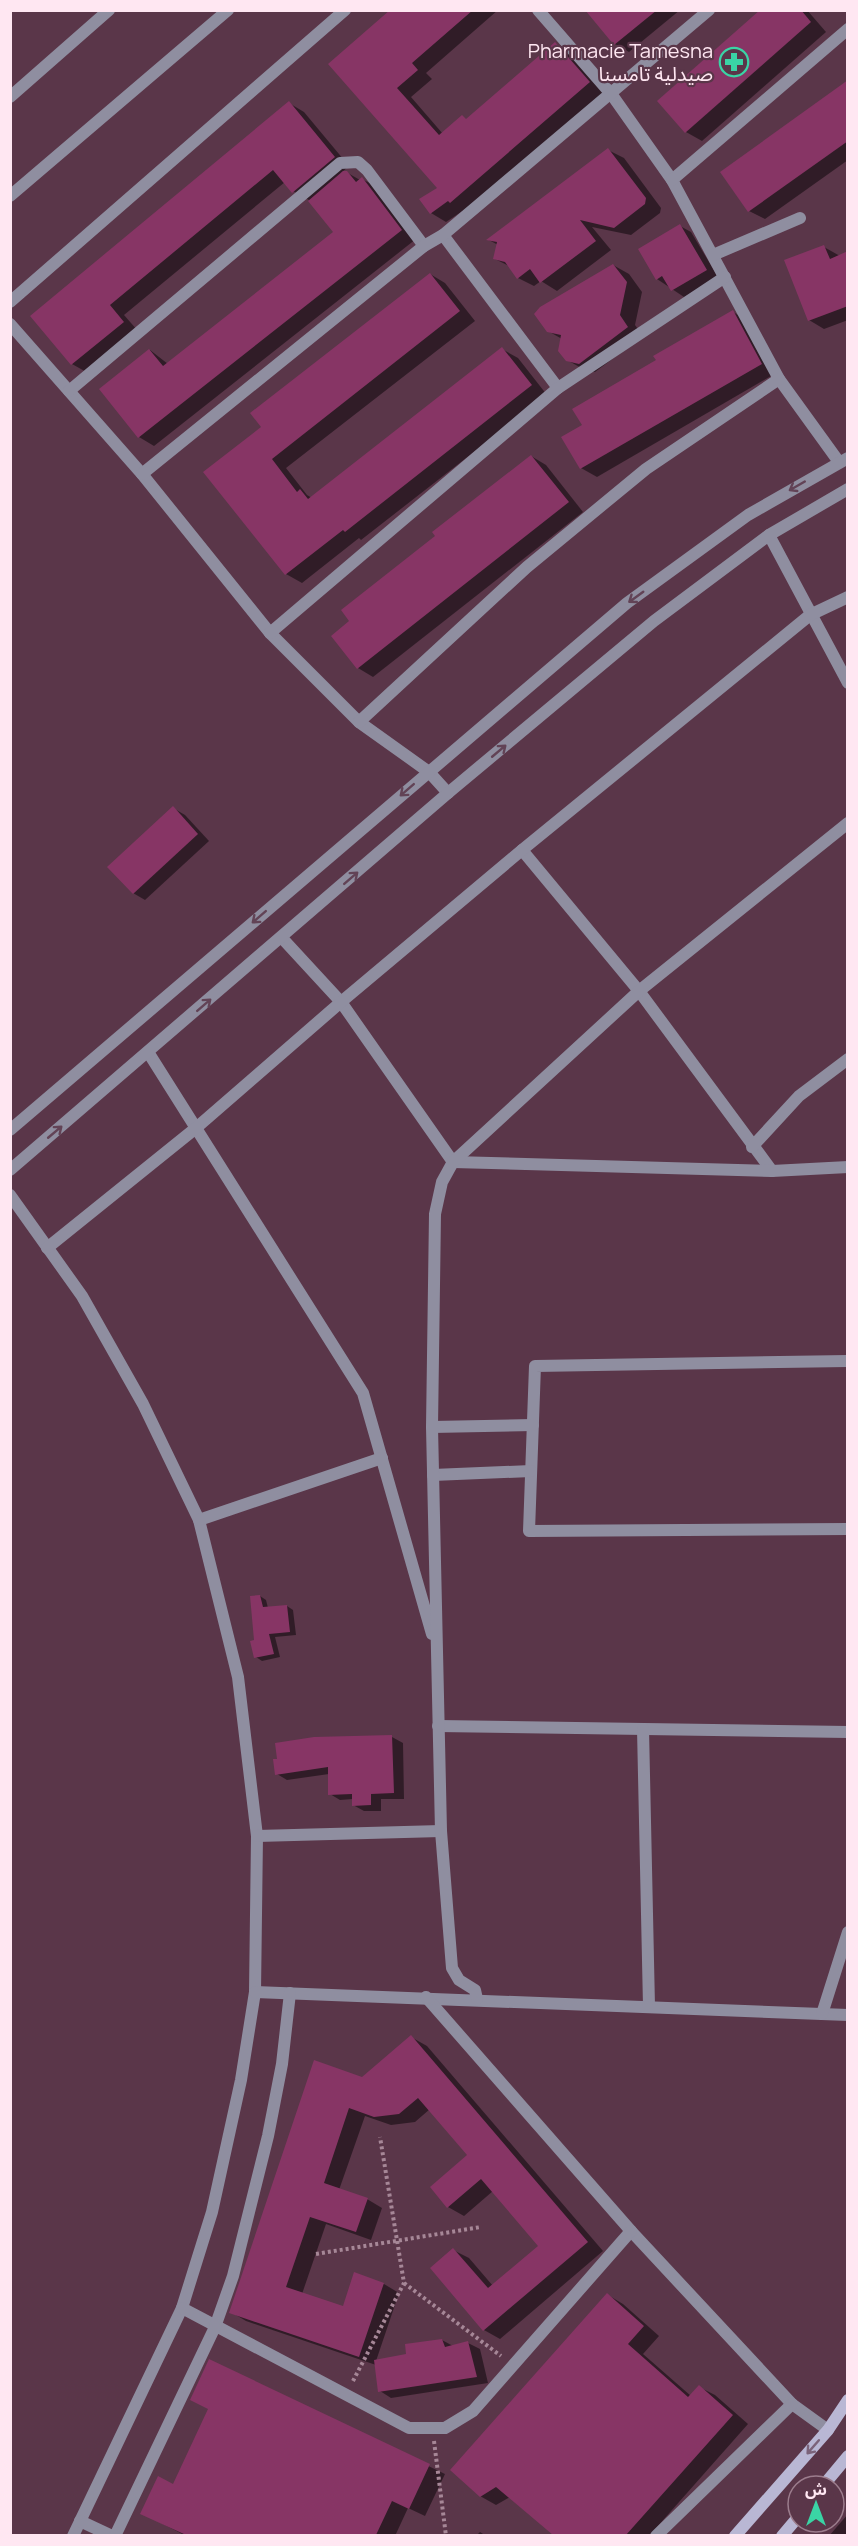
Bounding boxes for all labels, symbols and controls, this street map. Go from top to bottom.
place label: Pharmacie Tamesna صيدلية تامسنا [528,37,713,87]
pharmacy icon: Pharmacie Tamesna صيدلية تامسنا [718,46,750,78]
one-way arrow [789,481,806,493]
one-way arrow [629,590,645,603]
one-way arrow [491,744,507,757]
one-way arrow [400,783,415,797]
one-way arrow [343,871,358,885]
one-way arrow [252,910,267,924]
one-way arrow [196,998,211,1012]
one-way arrow [47,1126,63,1139]
one-way arrow [806,2439,820,2454]
north arrow [786,2474,846,2534]
text: ش [805,2478,827,2500]

